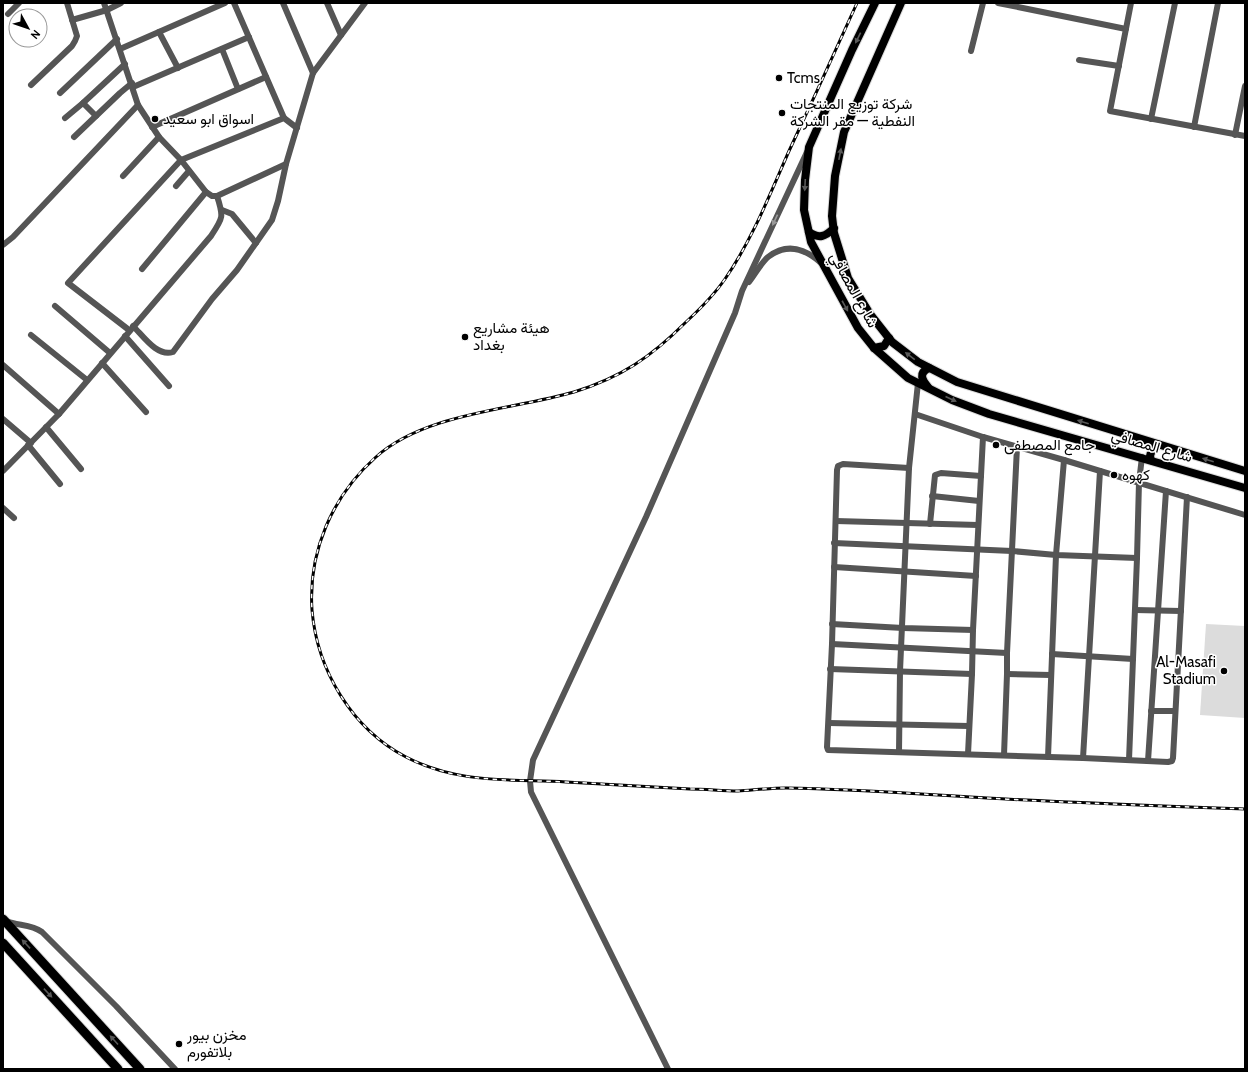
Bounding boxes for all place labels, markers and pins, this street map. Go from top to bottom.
place label: Tcms [787,69,820,87]
marker: Tcms [774,73,784,83]
place label: شركة توزيع المنتجات النفطية — مقر الشركة [790,95,915,130]
marker: شركة توزيع المنتجات النفطية — مقر الشركة [777,108,787,118]
place label: اسواق ابو سعيد [163,110,254,128]
marker: اسواق ابو سعيد [150,114,160,124]
place label: هيئة مشاريع بغداد [473,319,550,354]
marker: هيئة مشاريع بغداد [460,332,470,342]
place label: جامع المصطفى [1004,436,1095,456]
marker: جامع المصطفى [991,440,1001,450]
place label: كهوه [1122,466,1150,484]
marker: كهوه [1109,470,1119,480]
place label: Al-Masafi Stadium [1156,653,1216,688]
marker: Al-Masafi Stadium [1219,666,1229,676]
place label: مخزن بيور بلاتفورم [186,1026,247,1062]
marker: مخزن بيور بلاتفورم [174,1039,184,1049]

